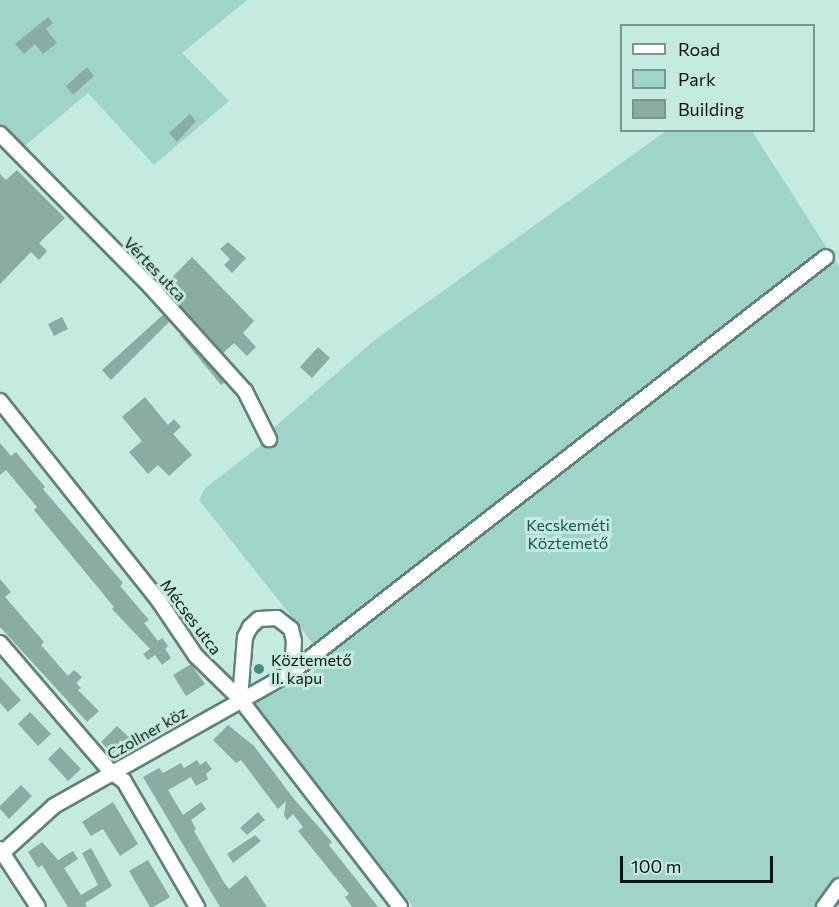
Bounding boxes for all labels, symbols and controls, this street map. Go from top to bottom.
legend [620,24,815,132]
text: Road [678,38,720,60]
text: Park [678,68,716,90]
text: Building [678,98,744,120]
street label: Vértes utca [120,233,190,305]
park label: Kecskeméti Köztemető [526,515,610,553]
street label: Mécses utca [156,576,226,658]
place label: Köztemető II. kapu [271,650,352,688]
marker: Köztemető II. kapu [252,662,266,676]
street label: Czollner köz [103,702,191,764]
scale bar [623,844,776,882]
text: 100 m [631,855,681,877]

